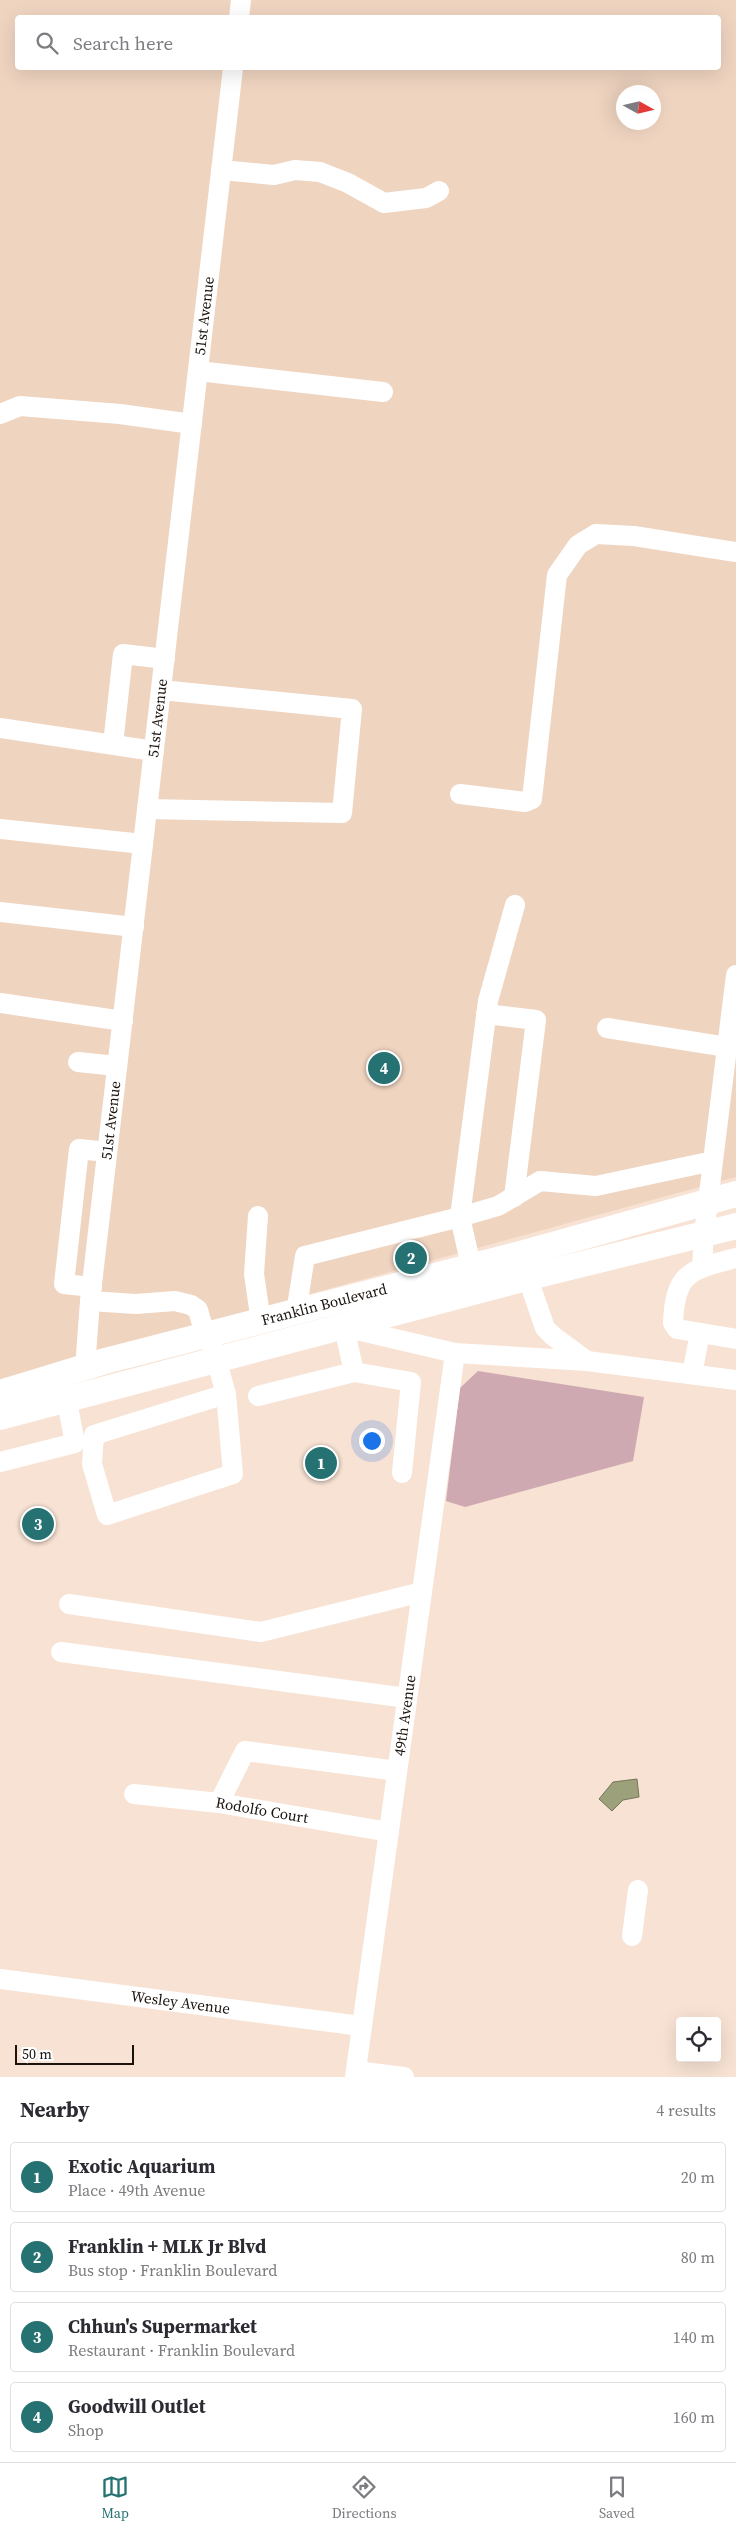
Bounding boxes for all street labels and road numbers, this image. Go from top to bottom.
street label: 51st Avenue [189,275,219,356]
street label: 51st Avenue [142,677,172,759]
street label: 51st Avenue [95,1079,125,1161]
street label: Franklin Boulevard [259,1278,389,1330]
street label: 49th Avenue [388,1673,420,1757]
street label: Rodolfo Court [214,1792,310,1828]
street label: Wesley Avenue [130,1985,232,2019]

